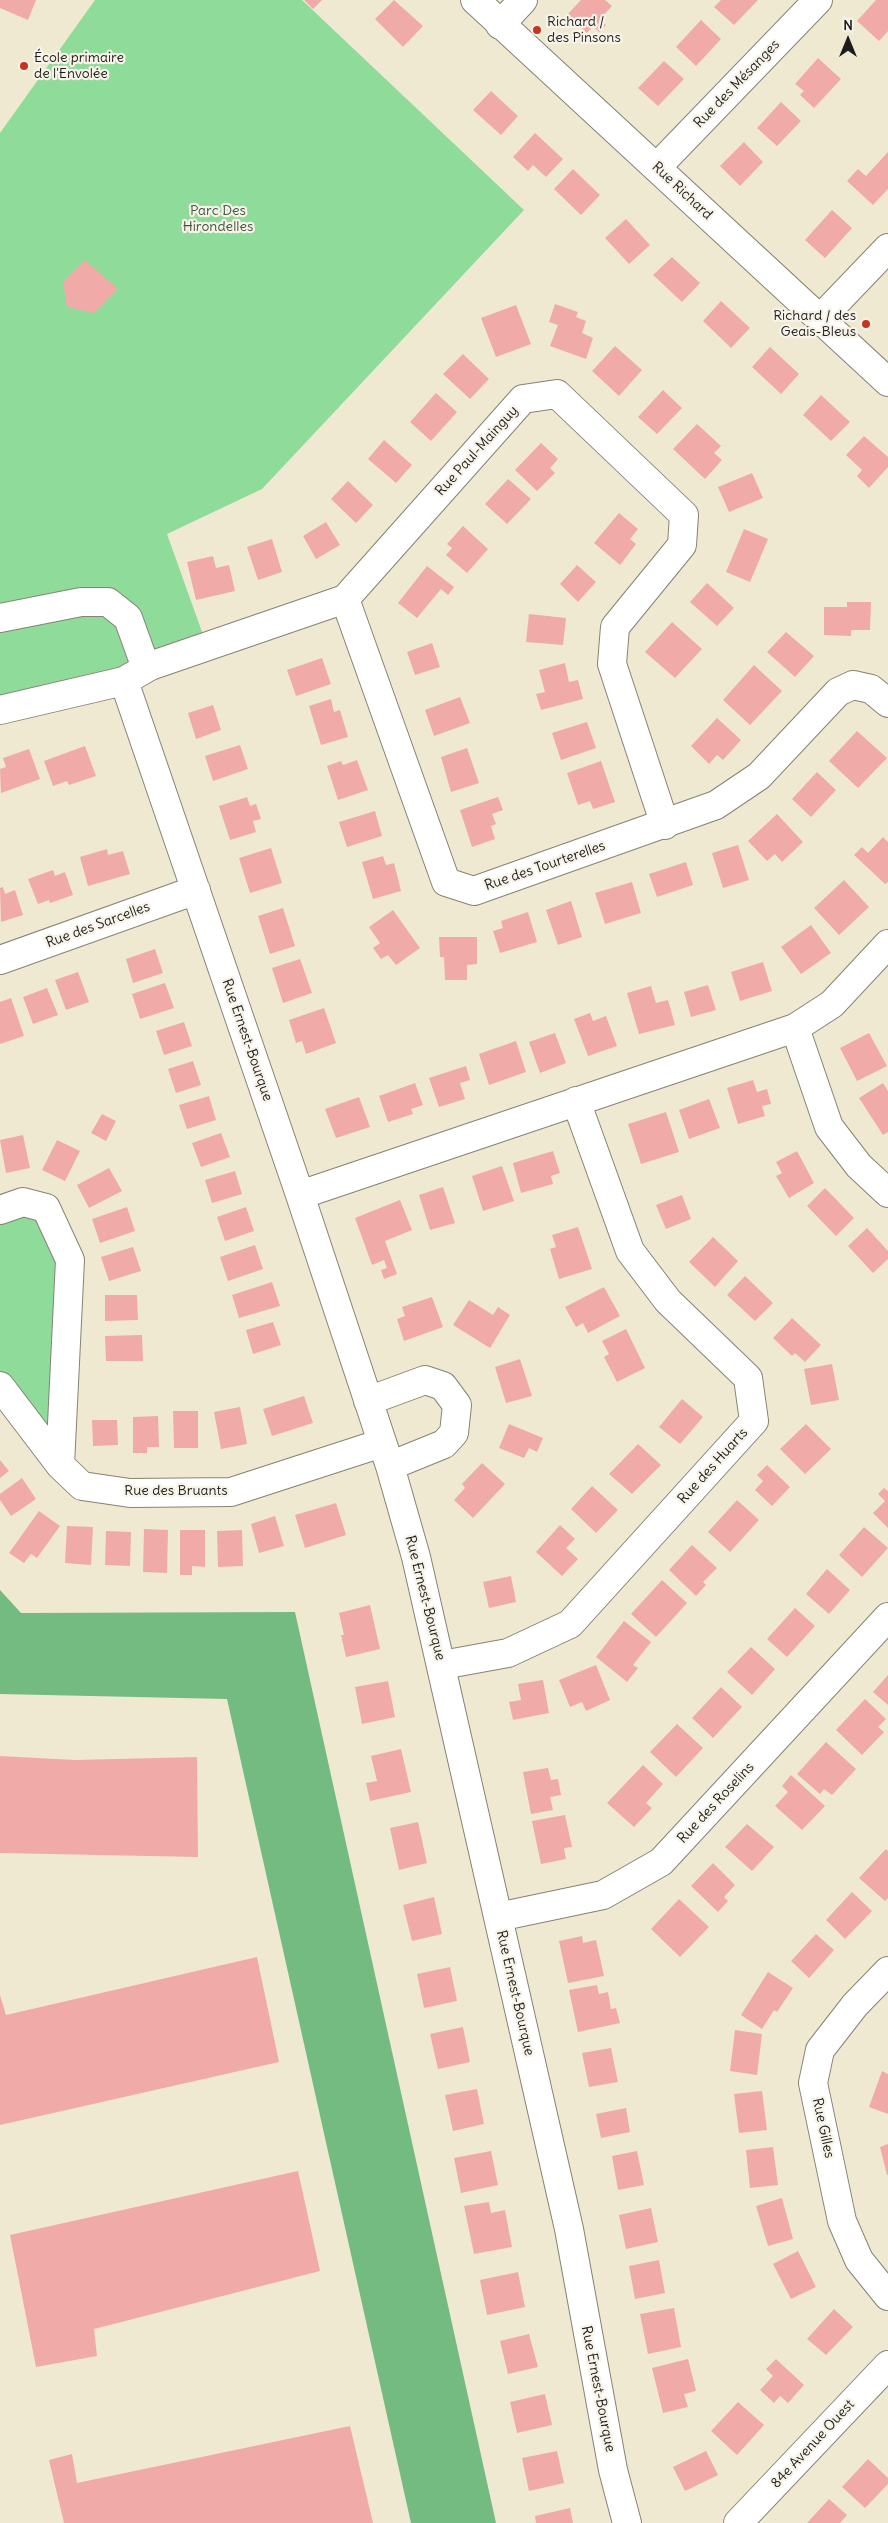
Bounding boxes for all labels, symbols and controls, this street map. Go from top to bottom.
place label: Richard / des Pinsons [547,14,621,46]
north arrow [823,15,873,65]
text: N [843,16,853,34]
marker: Richard / des Pinsons [531,24,543,36]
street label: Rue des Mésanges [691,36,783,132]
place label: École primaire de l'Envolée [34,50,124,82]
marker: École primaire de l'Envolée [18,60,30,72]
street label: Rue Richard [648,159,716,223]
park label: Parc Des Hirondelles [183,203,253,236]
place label: Richard / des Geais-Bleus [773,308,856,341]
marker: Richard / des Geais-Bleus [860,318,872,330]
street label: Rue Paul-Mainguy [432,402,522,500]
street label: Rue des Tourterelles [482,837,608,895]
street label: Rue des Sarcelles [44,898,152,952]
street label: Rue Ernest-Bourque [218,977,276,1103]
street label: Rue des Huarts [675,1425,751,1507]
street label: Rue des Bruants [124,1483,228,1499]
street label: Rue Ernest-Bourque [401,1534,449,1662]
street label: Rue des Roselins [674,1759,758,1847]
street label: Rue Ernest-Bourque [492,1929,538,2057]
street label: Rue Gilles [808,2096,838,2160]
street label: Rue Ernest-Bourque [578,2324,618,2454]
street label: 84e Avenue Ouest [768,2396,858,2492]

